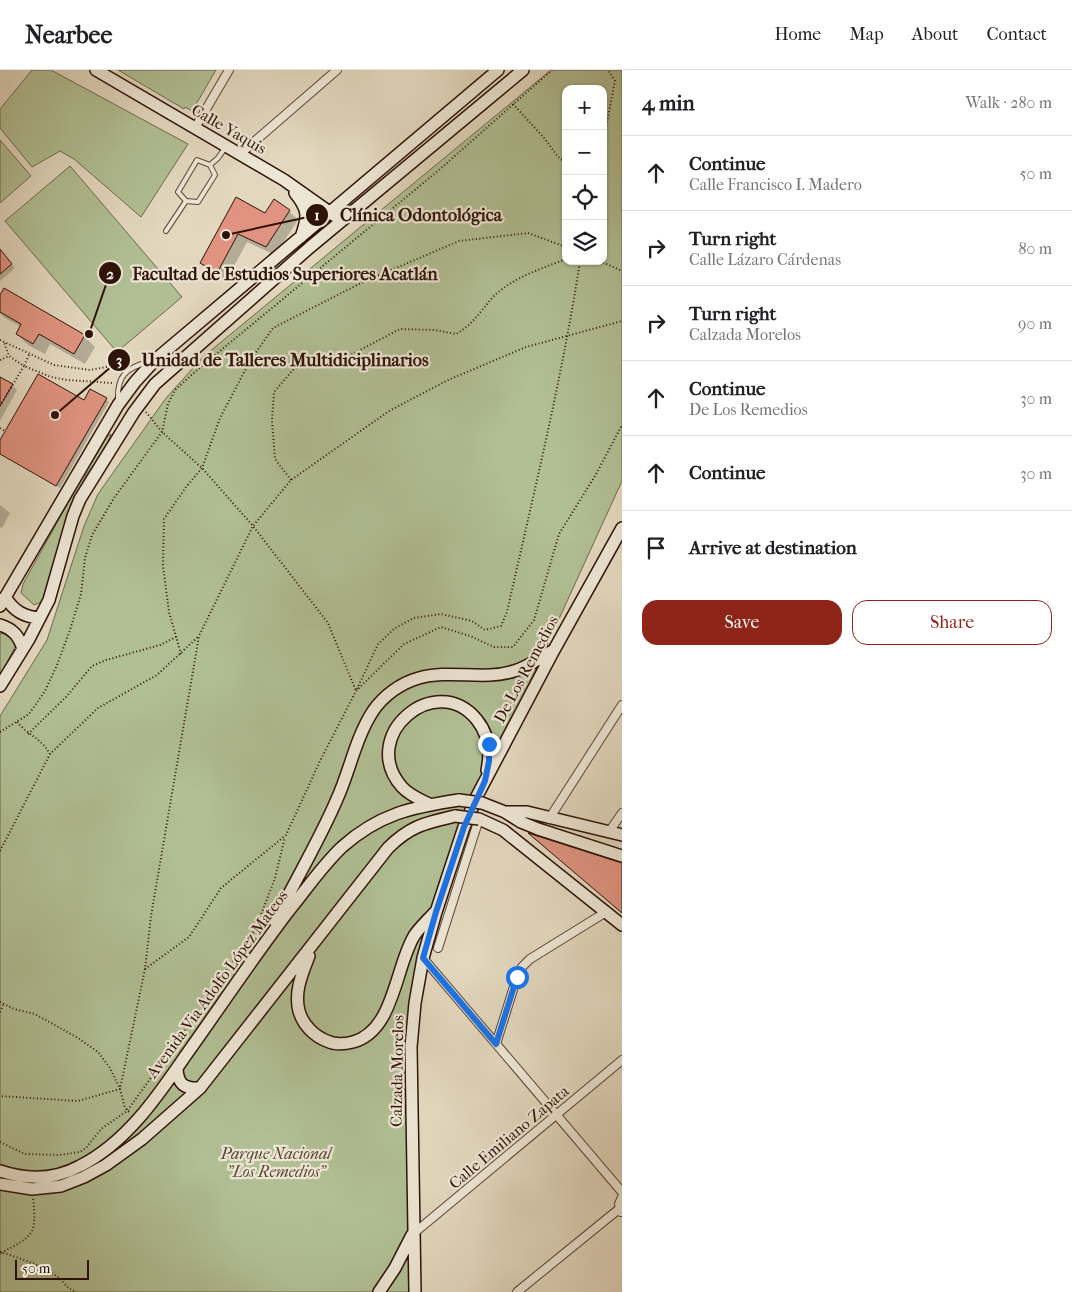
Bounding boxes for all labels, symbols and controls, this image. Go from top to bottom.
text: Nearbee [25,21,112,49]
text: Home [774,24,821,45]
text: Map [849,24,884,45]
text: About [912,24,958,45]
text: Contact [986,24,1047,45]
map controls [562,85,607,265]
button: + [562,85,607,130]
text: 4 min [642,91,695,115]
text: Walk · 280 m [965,93,1052,112]
street label: Calle Yaquis [188,100,270,158]
button: − [562,130,607,175]
text: Continue [689,153,765,175]
icon: ahead [642,159,670,187]
text: 50 m [1020,164,1052,183]
button: locate [562,175,607,220]
text: Calle Francisco I. Madero [689,175,862,194]
callout: Clínica Odontológica [305,198,512,231]
text: Clínica Odontológica [340,205,503,226]
text: 1 [314,206,320,224]
button: layers [562,220,607,265]
text: Turn right [689,228,776,250]
icon: right [642,234,670,262]
text: 80 m [1018,239,1052,258]
text: Calle Lázaro Cárdenas [689,250,841,269]
callout: Facultad de Estudios Superiores Acatlán [98,257,448,290]
text: Facultad de Estudios Superiores Acatlán [131,264,438,285]
text: 2 [106,265,114,283]
text: Turn right [689,303,776,325]
icon: right [642,309,670,337]
text: 90 m [1018,314,1052,333]
text: Calzada Morelos [689,325,801,344]
callout: Unidad de Talleres Multidiciplinarios [106,343,438,376]
text: Unidad de Talleres Multidiciplinarios [140,350,429,371]
text: 3 [116,351,122,369]
text: Continue [689,378,765,400]
icon: ahead [642,384,670,412]
text: 30 m [1020,389,1052,408]
text: De Los Remedios [689,400,808,419]
icon: ahead [642,459,670,487]
text: Continue [689,462,765,484]
text: 30 m [1020,464,1052,483]
icon: arrive [642,534,670,562]
text: Arrive at destination [689,537,857,559]
button: Save [642,600,842,645]
button: Share [852,600,1052,645]
street label: De Los Remedios [490,612,562,726]
route end [478,733,501,756]
street label: Avenida Via Adolfo López Mateos [142,886,292,1082]
route start [506,966,529,989]
street label: Calzada Morelos [387,1015,407,1127]
street label: Calle Emiliano Zapata [445,1081,573,1193]
park label: Parque Nacional "Los Remedios" [220,1144,333,1181]
scale bar [15,1257,89,1280]
text: 50 m [22,1260,50,1277]

